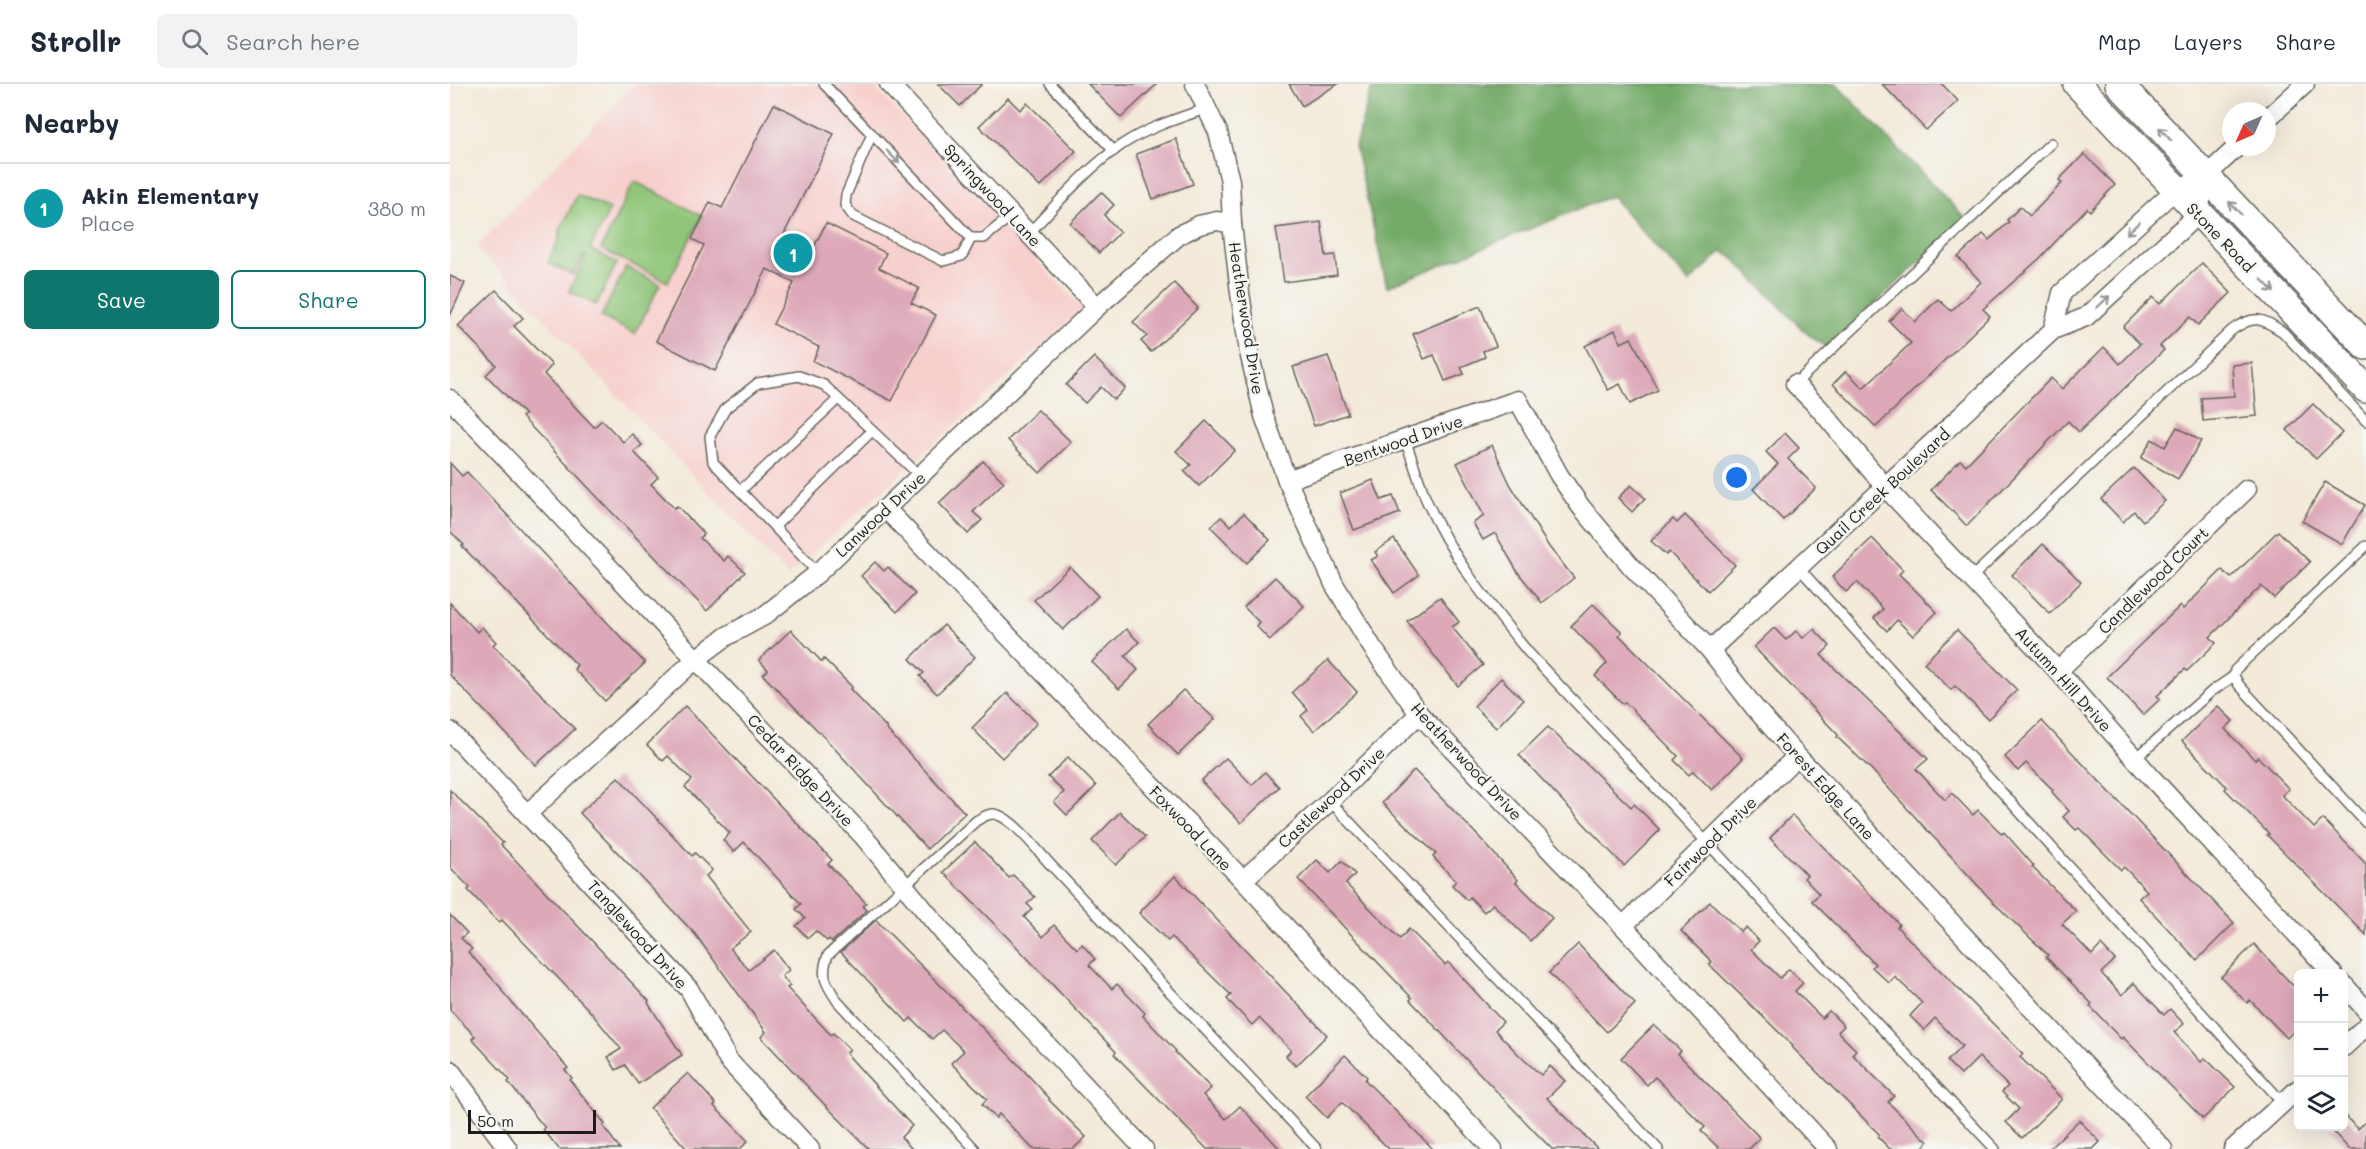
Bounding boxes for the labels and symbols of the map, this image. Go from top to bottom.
north arrow [2222,102,2276,156]
one-way arrow [2158,127,2172,142]
street label: Springwood Lane [940,139,1046,251]
one-way arrow [886,149,901,164]
street label: Stone Road [2182,198,2260,276]
one-way arrow [2228,201,2242,216]
one-way arrow [2125,221,2140,235]
pin: 1 [774,230,812,276]
street label: Heatherwood Drive [1225,240,1269,396]
one-way arrow [2261,278,2276,293]
one-way arrow [2095,295,2110,309]
street label: Bentwood Drive [1341,410,1465,470]
street label: Quail Creek Boulevard [1810,423,1954,559]
your location [1722,463,1751,492]
street label: Lanwood Drive [830,467,930,561]
street label: Candlewood Court [2093,522,2213,638]
street label: Autumn Hill Drive [2011,622,2117,736]
street label: Heatherwood Drive [1407,697,1527,825]
street label: Cedar Ridge Drive [743,709,859,831]
street label: Forest Edge Lane [1772,728,1880,844]
street label: Castlewood Drive [1273,742,1389,852]
street label: Foxwood Lane [1145,781,1237,875]
street label: Fairwood Drive [1659,791,1761,891]
street label: Tanglewood Drive [583,875,693,993]
scale bar [468,1107,596,1134]

